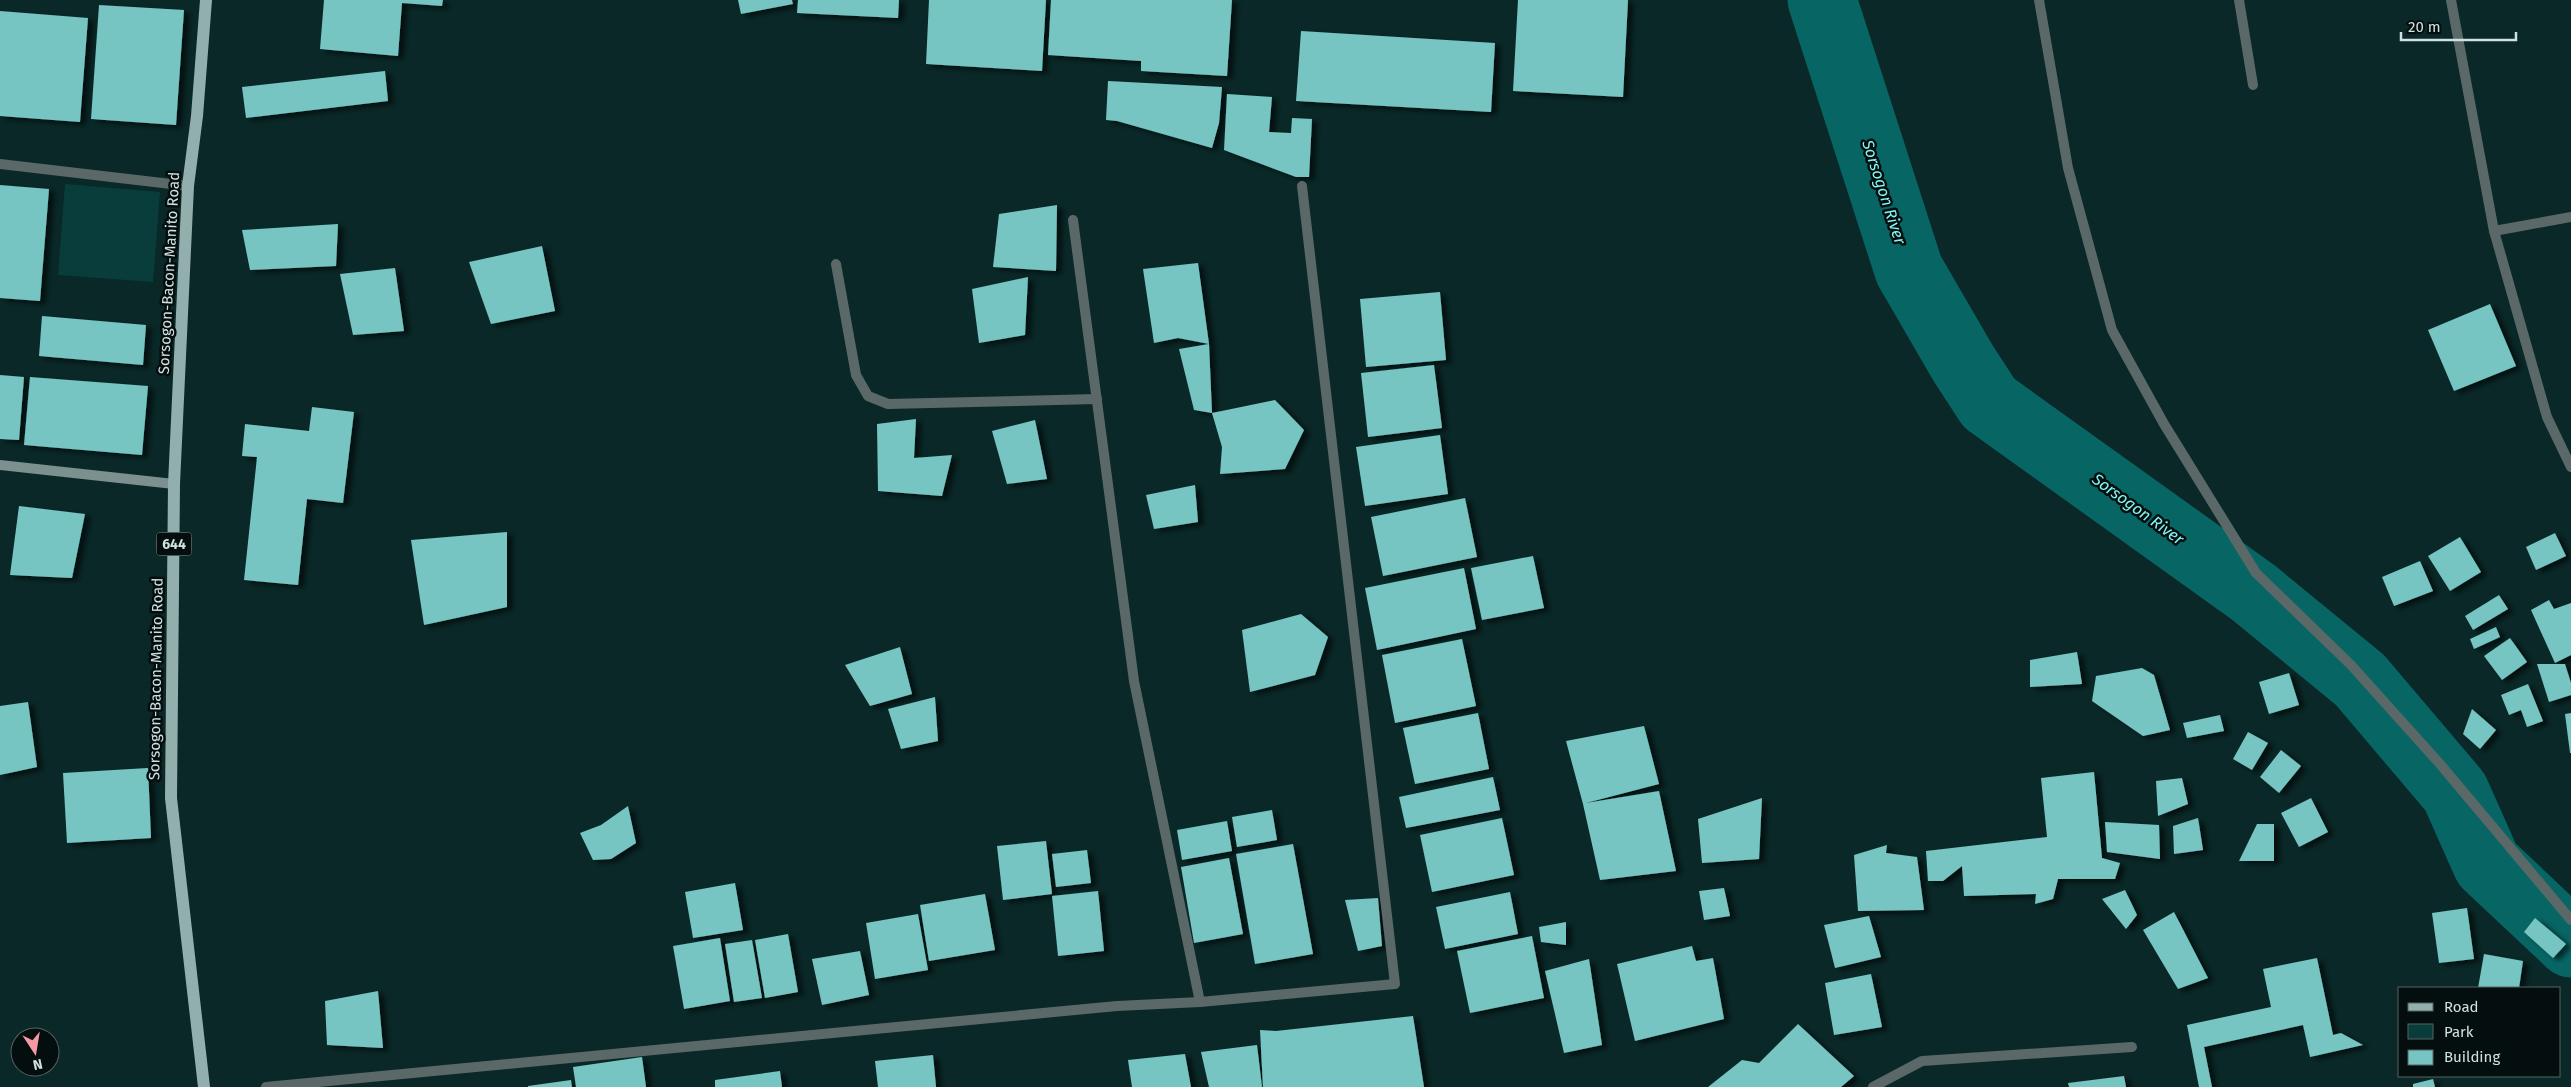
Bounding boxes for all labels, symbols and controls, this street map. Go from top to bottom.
scale bar [2401,10,2516,42]
text: 20 m [2408,18,2441,36]
water label: Sorsogon River [1858,137,1910,247]
street label: Sorsogon-Bacon-Manito Road [155,171,183,375]
water label: Sorsogon River [2088,469,2188,549]
road number: 644 [156,532,192,556]
street label: Sorsogon-Bacon-Manito Road [145,578,167,780]
legend [2398,987,2561,1077]
text: Road [2444,998,2479,1016]
text: Park [2444,1023,2474,1041]
north arrow [10,1027,60,1077]
text: Building [2444,1048,2500,1066]
text: N [31,1055,44,1074]

